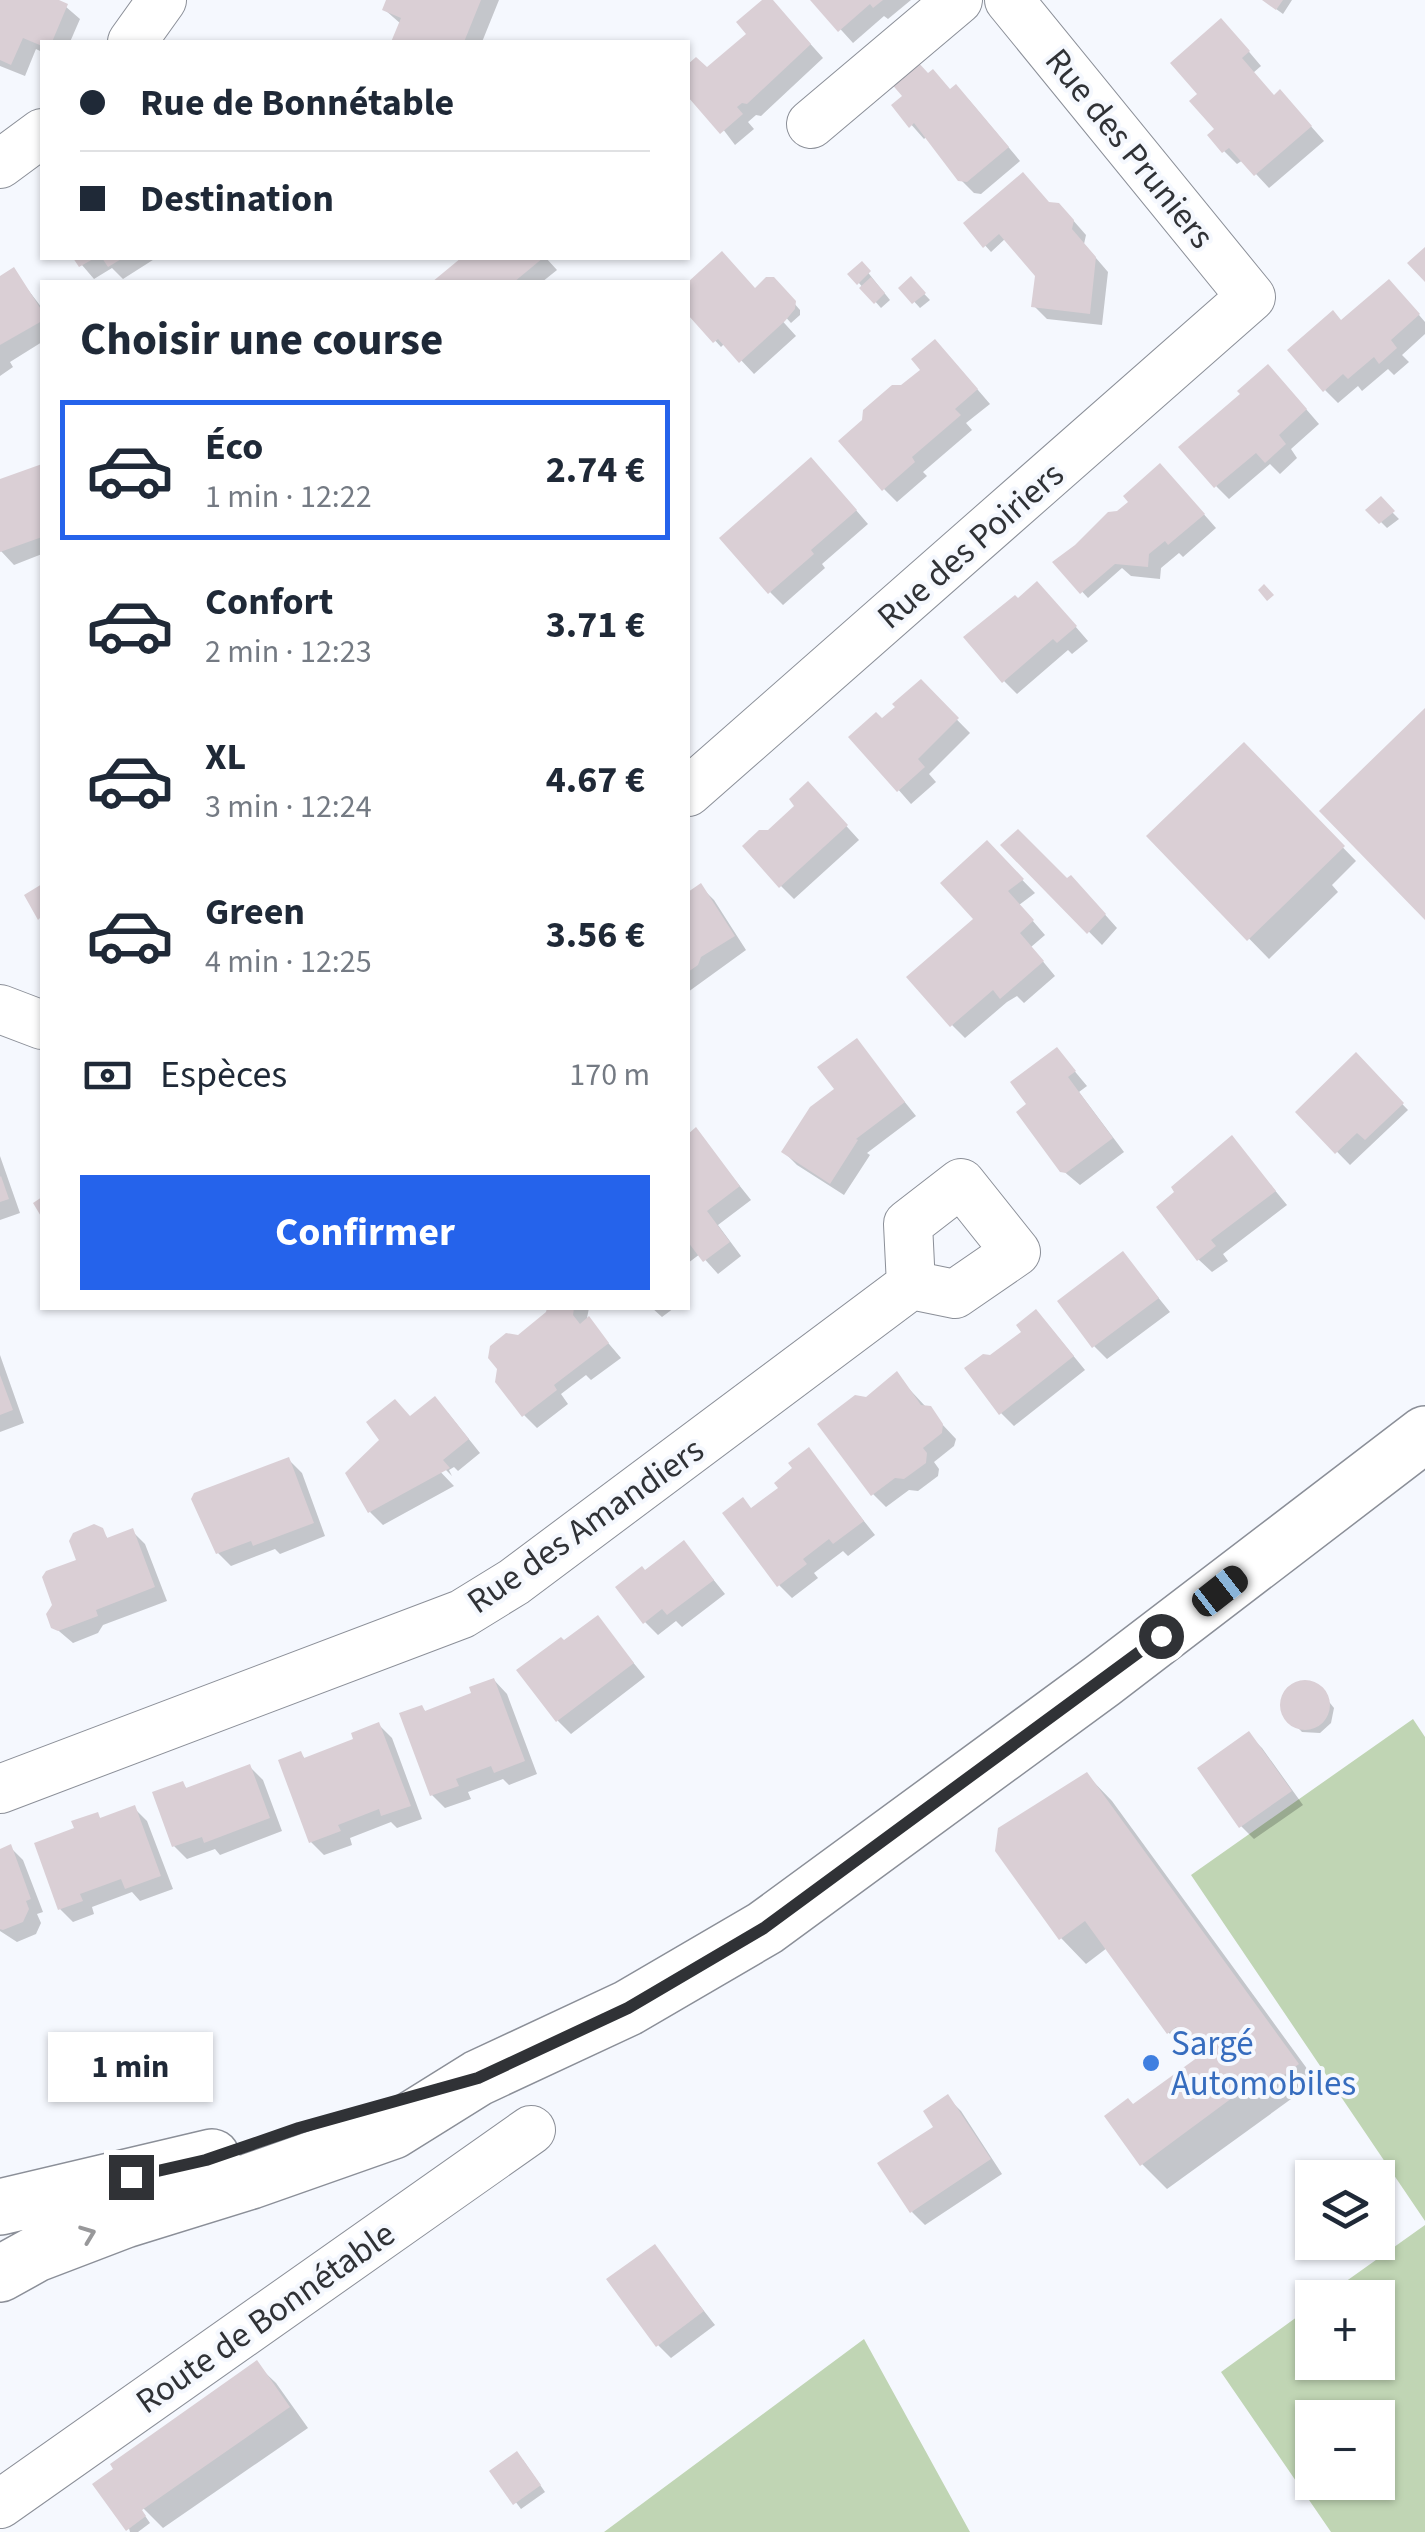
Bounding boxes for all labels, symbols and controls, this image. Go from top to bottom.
street label: Rue des Pruniers [1033,38,1226,259]
text: Rue de Bonnétable [140,76,454,130]
text: Destination [140,172,334,226]
text: Choisir une course [80,308,443,372]
text: Éco [205,420,263,474]
icon: car [85,425,175,515]
text: 2.74 € [546,443,645,497]
street label: Rue des Poiriers [866,450,1075,641]
text: 1 min · 12:22 [205,474,372,520]
text: Confort [205,575,333,629]
icon: car [85,580,175,670]
text: 3.71 € [546,598,645,652]
text: 2 min · 12:23 [205,629,372,675]
text: XL [205,730,246,784]
icon: car [85,735,175,825]
text: 4.67 € [546,753,645,807]
text: 3 min · 12:24 [205,784,372,830]
text: Green [205,885,305,939]
icon: car [85,890,175,980]
text: 3.56 € [546,908,645,962]
text: 4 min · 12:25 [205,939,372,985]
icon: cash [80,1048,135,1103]
text: Espèces [160,1048,287,1102]
text: 170 m [569,1052,650,1098]
button: Confirmer [80,1175,650,1290]
street label: Rue des Amandiers [457,1425,714,1626]
car [1187,1561,1253,1621]
route start [1139,1614,1184,1659]
place label: Sargé Automobiles [1171,2019,1356,2109]
callout: 1 min [48,2032,214,2102]
text: 1 min [92,2044,169,2090]
marker: Sargé Automobiles [1140,2052,1162,2074]
route end [109,2155,154,2200]
map controls [1295,2160,1395,2500]
button: layers [1295,2160,1395,2260]
street label: Route de Bonnétable [126,2209,405,2426]
one-way arrow [79,2225,96,2246]
button: + [1295,2280,1395,2380]
button: − [1295,2400,1395,2500]

